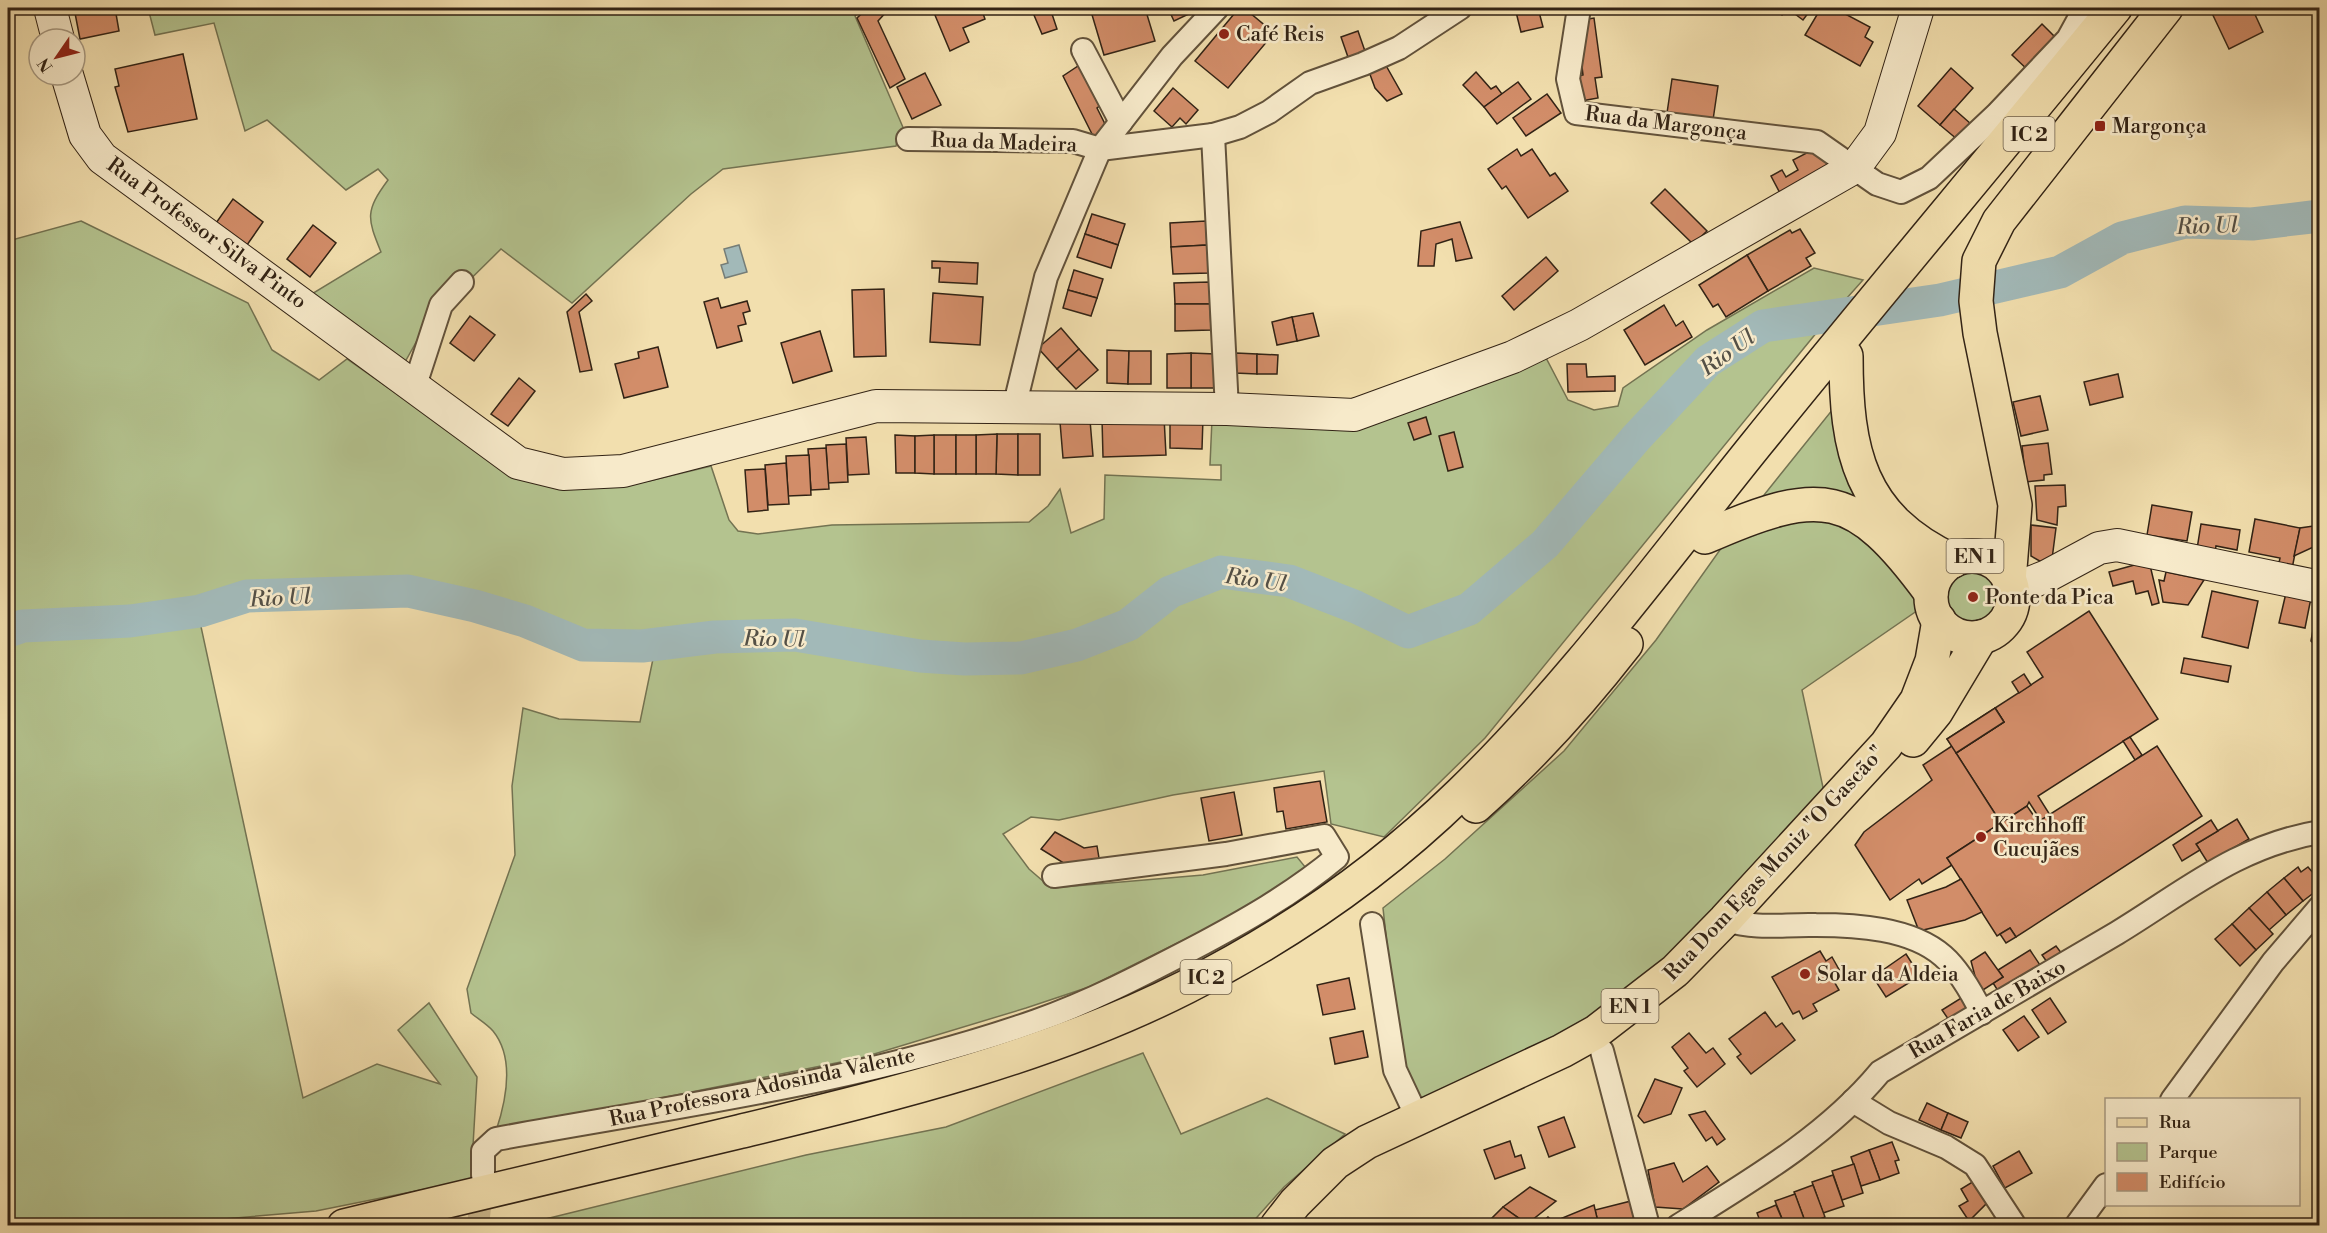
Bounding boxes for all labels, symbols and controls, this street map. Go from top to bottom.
place label: Café Reis [1236,22,1324,48]
north arrow [27,27,87,87]
marker: Café Reis [1217,27,1231,41]
text: N [34,54,57,76]
street label: Rua da Margonça [1583,101,1749,147]
place label: Margonça [2112,114,2207,140]
road number: IC 2 [2004,117,2054,151]
marker: Margonça [2093,119,2107,133]
street label: Rua da Madeira [930,127,1078,159]
street label: Rua Professor Silva Pinto [101,152,312,315]
water label: Rio Ul [2175,212,2238,241]
water label: Rio Ul [1694,324,1761,383]
road number: EN 1 [1946,539,2004,573]
water label: Rio Ul [1222,563,1288,598]
water label: Rio Ul [248,583,312,614]
place label: Ponte da Pica [1985,585,2114,611]
marker: Ponte da Pica [1966,590,1980,604]
water label: Rio Ul [742,625,805,654]
street label: Rua Dom Egas Moniz "O Gascão" [1659,741,1891,987]
place label: Kirchhoff Cucujães [1993,813,2086,863]
marker: Kirchhoff Cucujães [1974,830,1988,844]
street label: Rua Faria de Baixo [1904,954,2071,1065]
road number: IC 2 [1180,960,1232,994]
place label: Solar da Aldeia [1817,962,1959,988]
marker: Solar da Aldeia [1798,967,1812,981]
road number: EN 1 [1602,989,1658,1023]
street label: Rua Professora Adosinda Valente [607,1043,918,1133]
legend [2105,1098,2300,1206]
text: Rua [2159,1111,2192,1134]
text: Parque [2159,1141,2218,1164]
text: Edifício [2159,1171,2226,1194]

